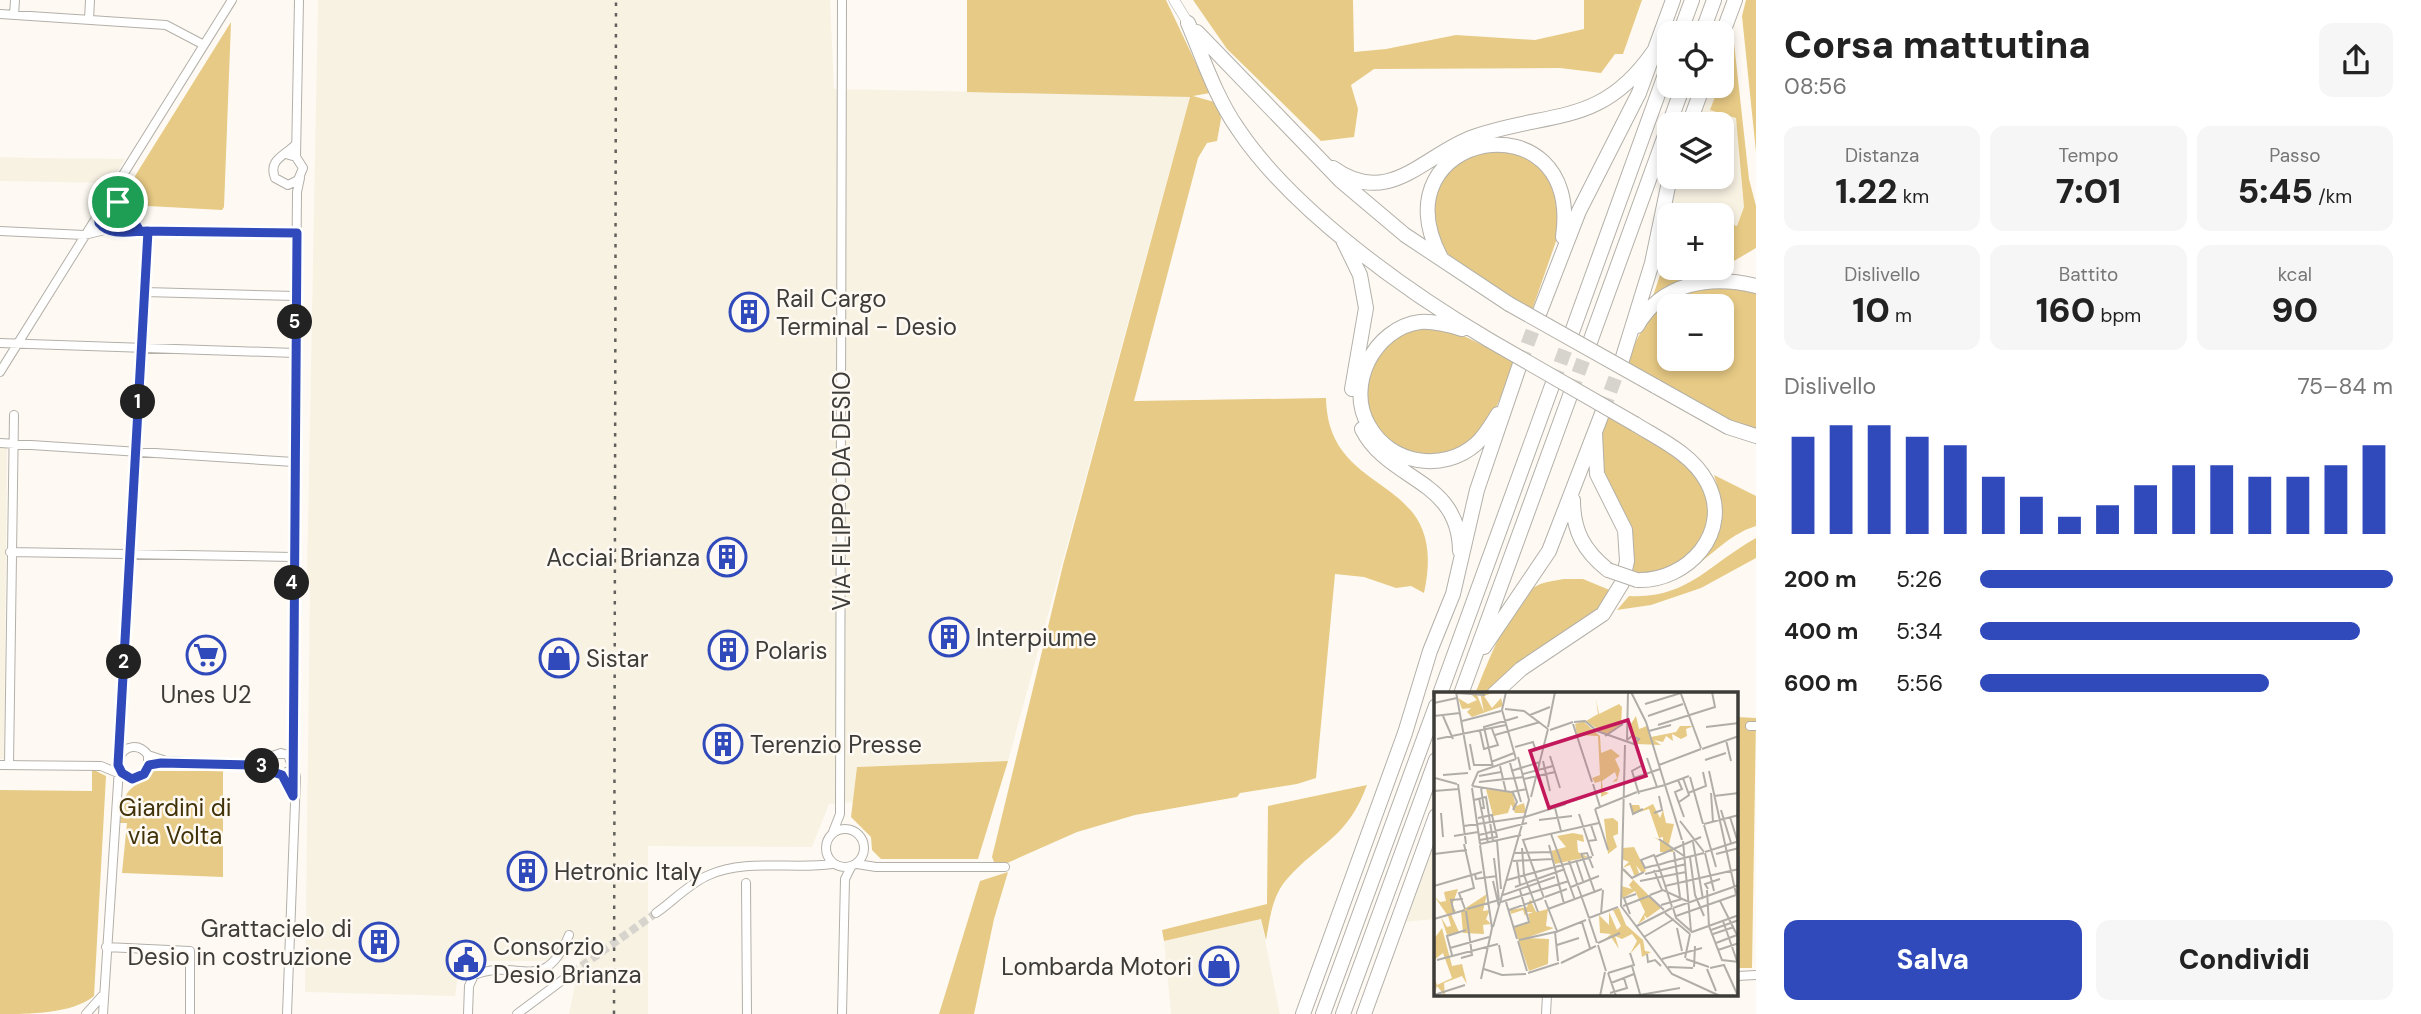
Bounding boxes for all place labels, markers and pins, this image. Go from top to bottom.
pin [88,172,148,232]
place label: Rail Cargo Terminal - Desio [776,283,957,342]
building icon: Rail Cargo Terminal - Desio [728,291,770,333]
pin: 5 [278,304,312,340]
pin: 1 [120,384,156,420]
building icon: Acciai Brianza [706,536,748,578]
place label: Acciai Brianza [546,542,700,573]
pin: 4 [274,566,310,600]
building icon: Interpiume [928,616,970,658]
place label: Interpiume [976,622,1097,653]
building icon: Polaris [707,629,749,671]
supermarket icon: Unes U2 [185,634,227,676]
place label: Polaris [755,635,828,666]
shop icon: Sistar [538,637,580,679]
place label: Sistar [586,643,649,674]
pin: 2 [106,644,142,680]
place label: Unes U2 [160,679,252,710]
building icon: Terenzio Presse [702,723,744,765]
place label: Terenzio Presse [750,729,922,760]
pin: 3 [244,748,280,784]
building icon: Hetronic Italy [506,850,548,892]
place label: Hetronic Italy [554,856,702,887]
place label: Grattacielo di Desio in costruzione [128,913,352,972]
building icon: Grattacielo di Desio in costruzione [358,921,400,963]
place label: Consorzio Desio Brianza [493,931,642,990]
public building icon: Consorzio Desio Brianza [445,939,487,981]
shop icon: Lombarda Motori [1198,945,1240,987]
place label: Lombarda Motori [1001,951,1192,982]

